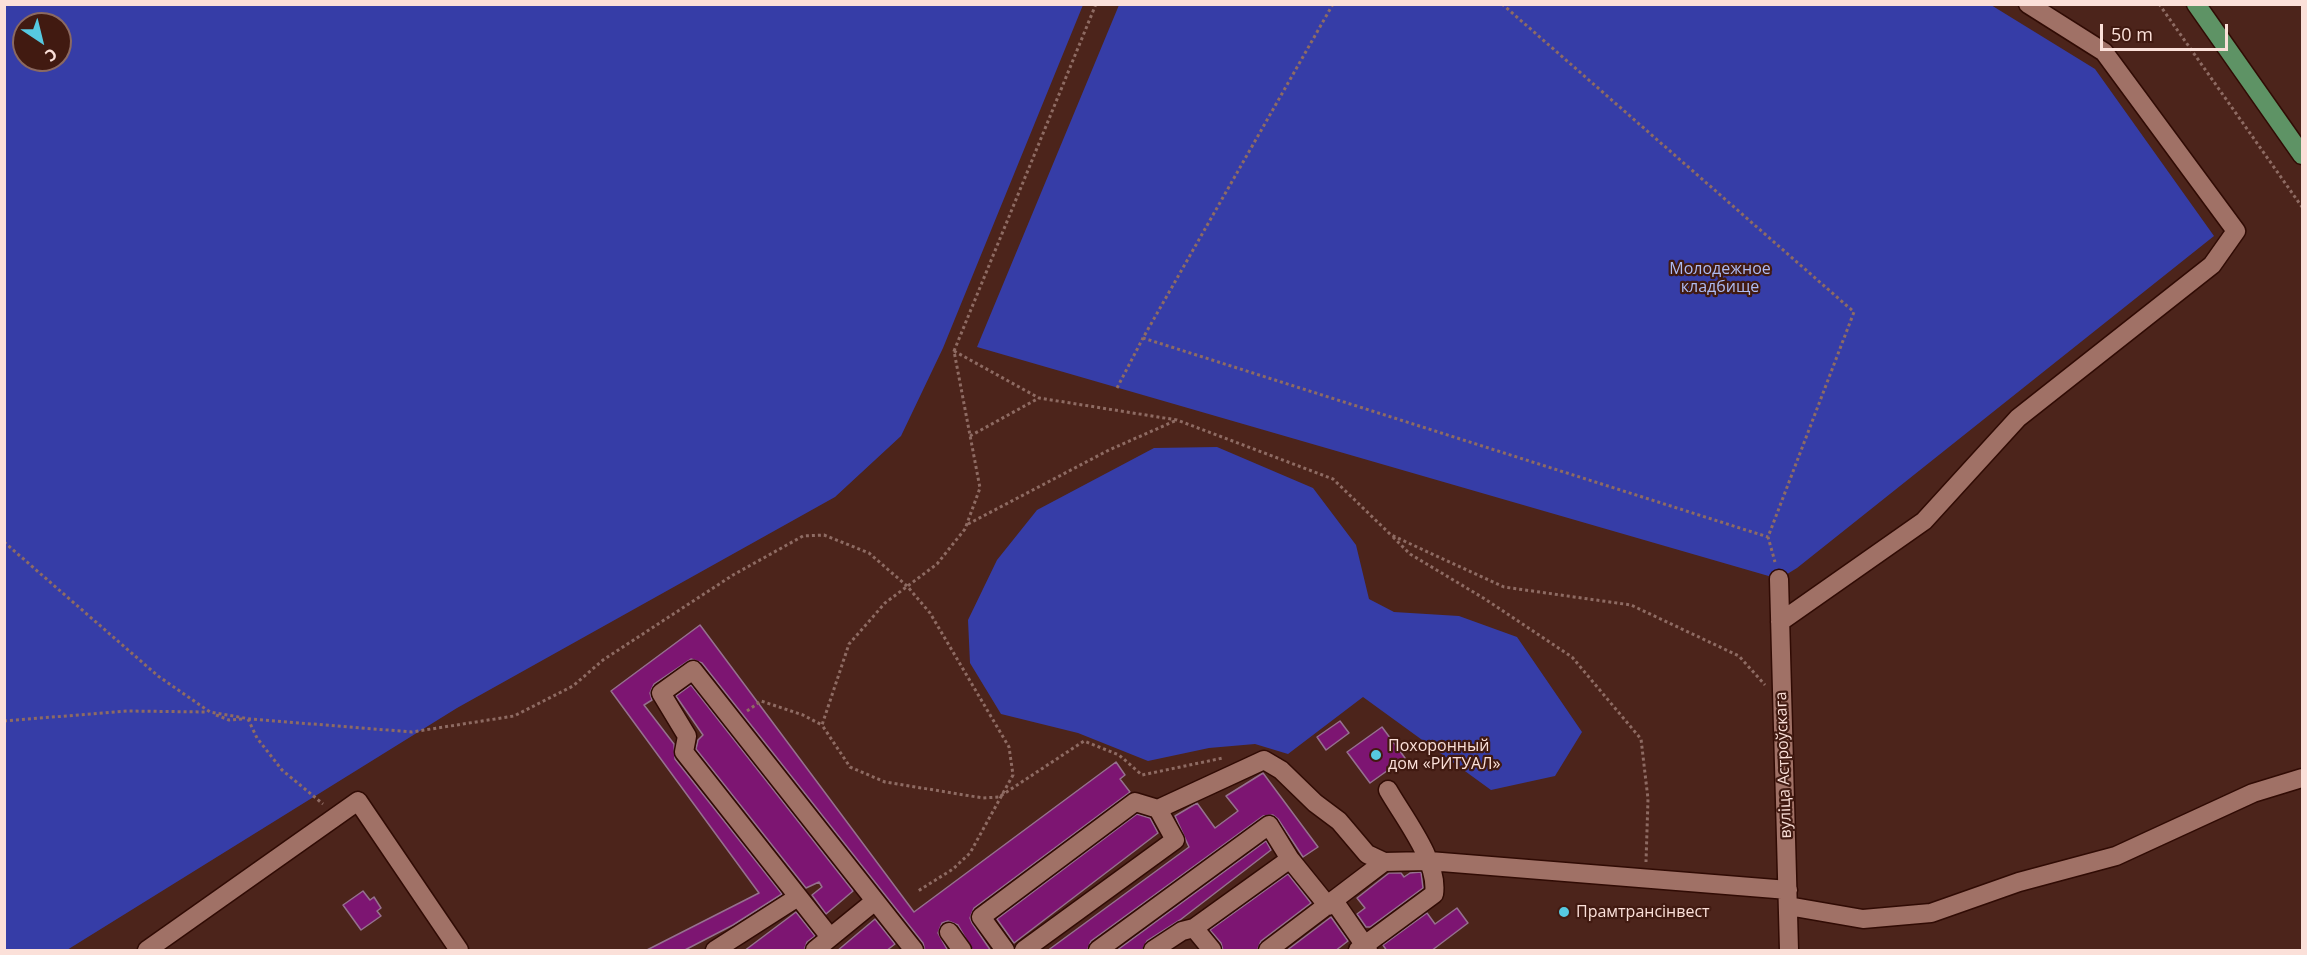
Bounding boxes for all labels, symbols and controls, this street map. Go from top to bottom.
north arrow [12,12,72,72]
scale bar [2103,12,2230,50]
text: 50 m [2111,22,2153,46]
text: С [41,43,62,67]
park label: Молодежное кладбище [1669,259,1771,297]
street label: вуліца Астроўскага [1772,691,1796,839]
place label: Похоронный дом «РИТУАЛ» [1388,736,1500,774]
marker: Похоронный дом «РИТУАЛ» [1369,748,1383,762]
place label: Прамтрансінвест [1576,902,1710,922]
marker: Прамтрансінвест [1557,905,1571,919]

